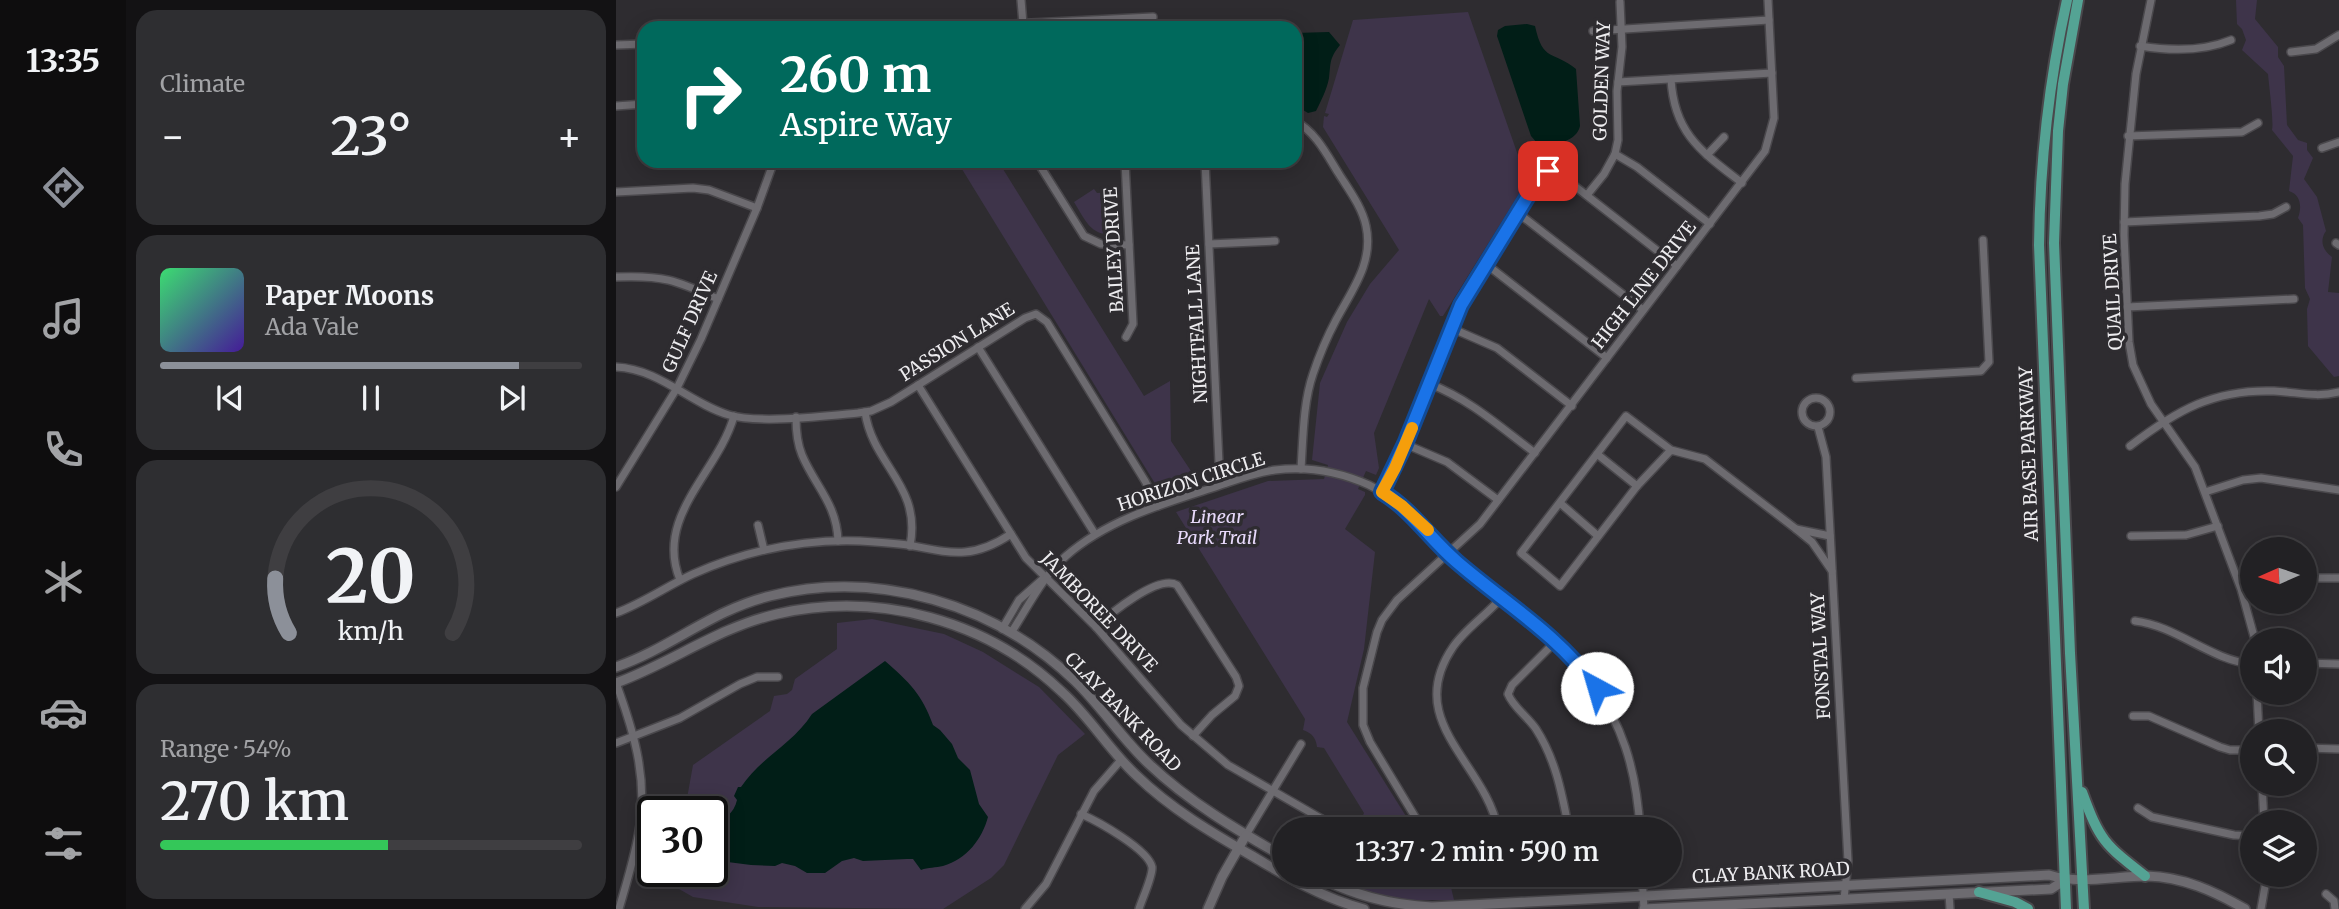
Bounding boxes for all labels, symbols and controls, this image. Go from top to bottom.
street label: GOLDEN WAY [1588,20,1615,141]
text: 13:35 [26,41,100,81]
text: 260 m [780,44,931,105]
icon: right [665,49,756,140]
text: Climate [160,69,245,98]
text: 23° [330,104,412,169]
text: Aspire Way [780,105,952,145]
text: − [160,113,185,160]
text: + [557,113,582,160]
pin [1518,141,1578,201]
icon: arrive [1529,152,1567,190]
icon: directions [39,163,88,212]
street label: BAILEY DRIVE [1099,186,1128,314]
street label: HIGH LINE DRIVE [1586,216,1701,353]
street label: QUAIL DRIVE [2098,233,2127,351]
street label: NIGHTFALL LANE [1181,244,1212,404]
street label: GULF DRIVE [657,267,722,376]
text: Paper Moons [265,279,434,312]
icon: music [39,294,88,343]
street label: PASSION LANE [895,297,1019,386]
text: Ada Vale [265,312,359,341]
street label: AIR BASE PARKWAY [2014,366,2043,543]
icon: previous [211,379,249,417]
icon: pause [352,379,390,417]
icon: next [493,379,531,417]
icon: phone [39,425,88,474]
street label: HORIZON CIRCLE [1114,447,1268,516]
park label: Linear Park Trail [1177,505,1257,549]
text: 20 [326,531,416,623]
north arrow [2240,537,2317,614]
map controls [2240,537,2317,887]
street label: JAMBOREE DRIVE [1035,546,1163,677]
icon: climate [39,557,88,606]
street label: FONSTAL WAY [1806,592,1835,720]
text: km/h [338,615,404,647]
button: sound [2240,628,2317,705]
street label: CLAY BANK ROAD [1060,647,1186,776]
position arrow [1560,651,1634,725]
icon: car [39,688,88,737]
button: search [2240,719,2317,796]
text: Range · 54% [160,734,292,763]
text: 270 km [160,769,349,834]
speed limit sign: 30 [637,796,728,887]
button: layers [2240,810,2317,887]
icon: filters [39,819,88,868]
text: 13:37 · 2 min · 590 m [1355,835,1599,868]
street label: CLAY BANK ROAD [1692,857,1850,888]

